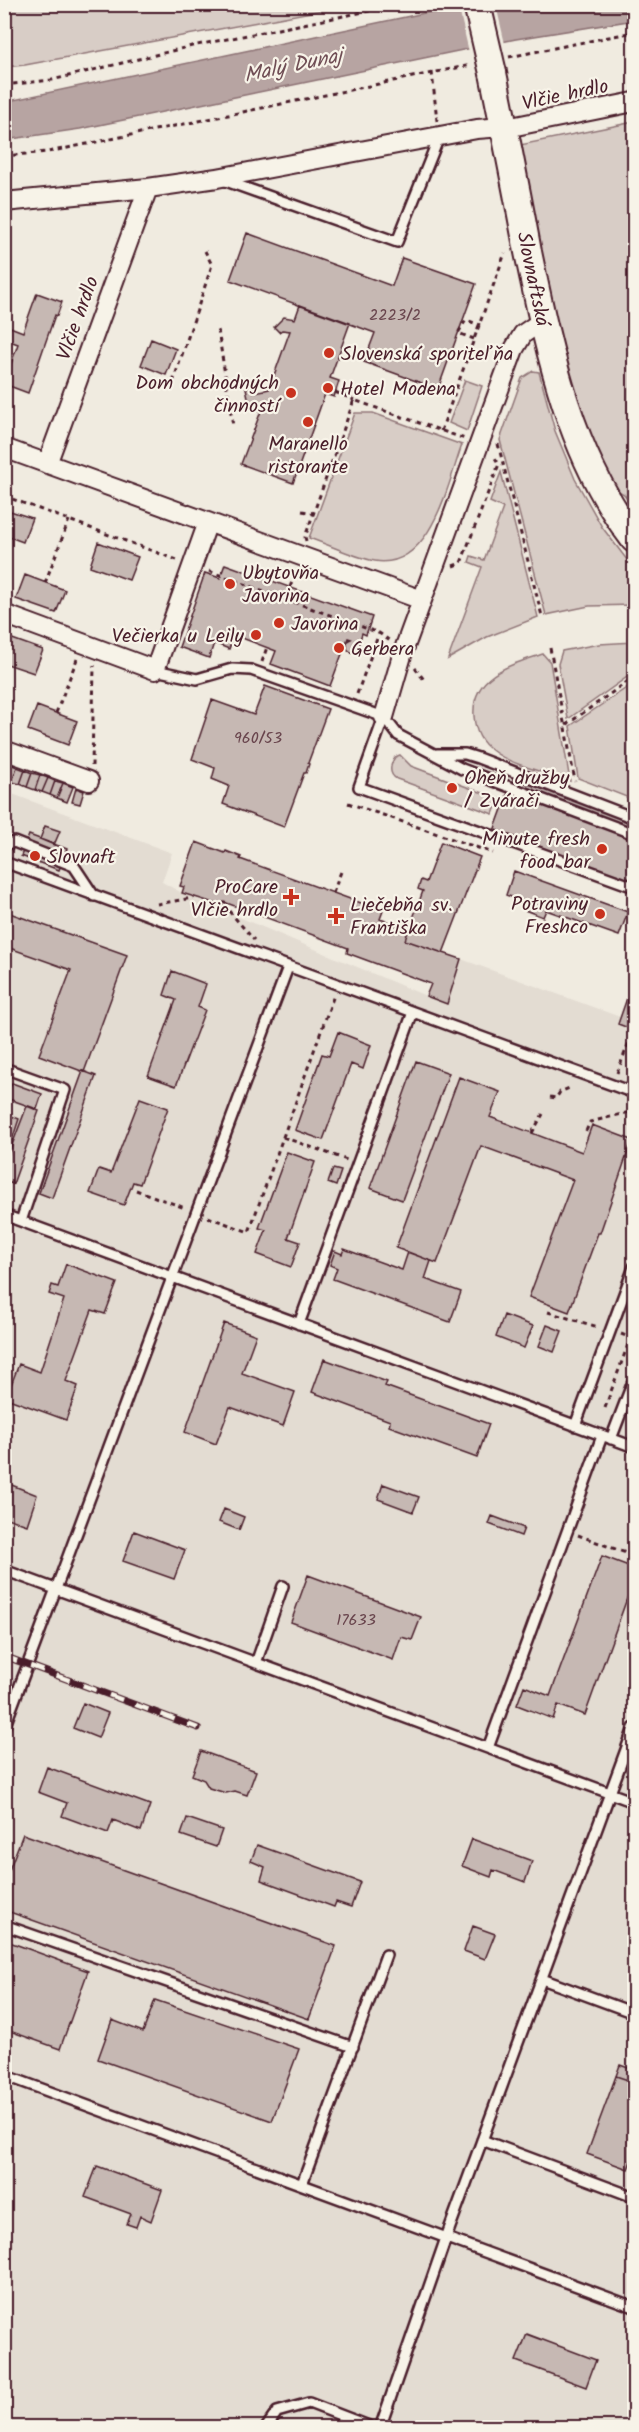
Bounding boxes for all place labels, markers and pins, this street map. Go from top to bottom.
place label: Slovenská sporiteľňa [341,339,513,371]
marker: Slovenská sporiteľňa [322,346,336,360]
place label: Dom obchodných činností [135,368,282,423]
place label: Hotel Modena [340,374,456,406]
marker: Hotel Modena [321,381,335,395]
marker: Dom obchodných činností [284,386,298,400]
marker: Maranello ristorante [301,415,315,429]
place label: Maranello ristorante [268,429,348,484]
place label: Ubytovňa Javorina [242,558,319,613]
marker: Ubytovňa Javorina [223,577,237,591]
place label: Javorina [291,609,359,641]
marker: Javorina [272,616,286,630]
place label: Večierka u Leily [112,621,245,653]
marker: Večierka u Leily [249,628,263,642]
place label: Gerbera [351,634,414,666]
marker: Gerbera [332,641,346,655]
place label: Oheň družby / Zvárači [464,763,570,818]
marker: Oheň družby / Zvárači [445,781,459,795]
place label: Minute fresh food bar [482,824,591,879]
place label: Slovnaft [47,842,116,874]
marker: Minute fresh food bar [595,842,609,856]
marker: Slovnaft [28,849,42,863]
place label: ProCare Vlčie hrdlo [190,872,278,927]
marker: ProCare Vlčie hrdlo [282,888,300,906]
place label: Potraviny Freshco [511,889,589,944]
place label: Liečebňa sv. Františka [350,890,453,945]
marker: Liečebňa sv. Františka [327,907,345,925]
marker: Potraviny Freshco [593,907,607,921]

